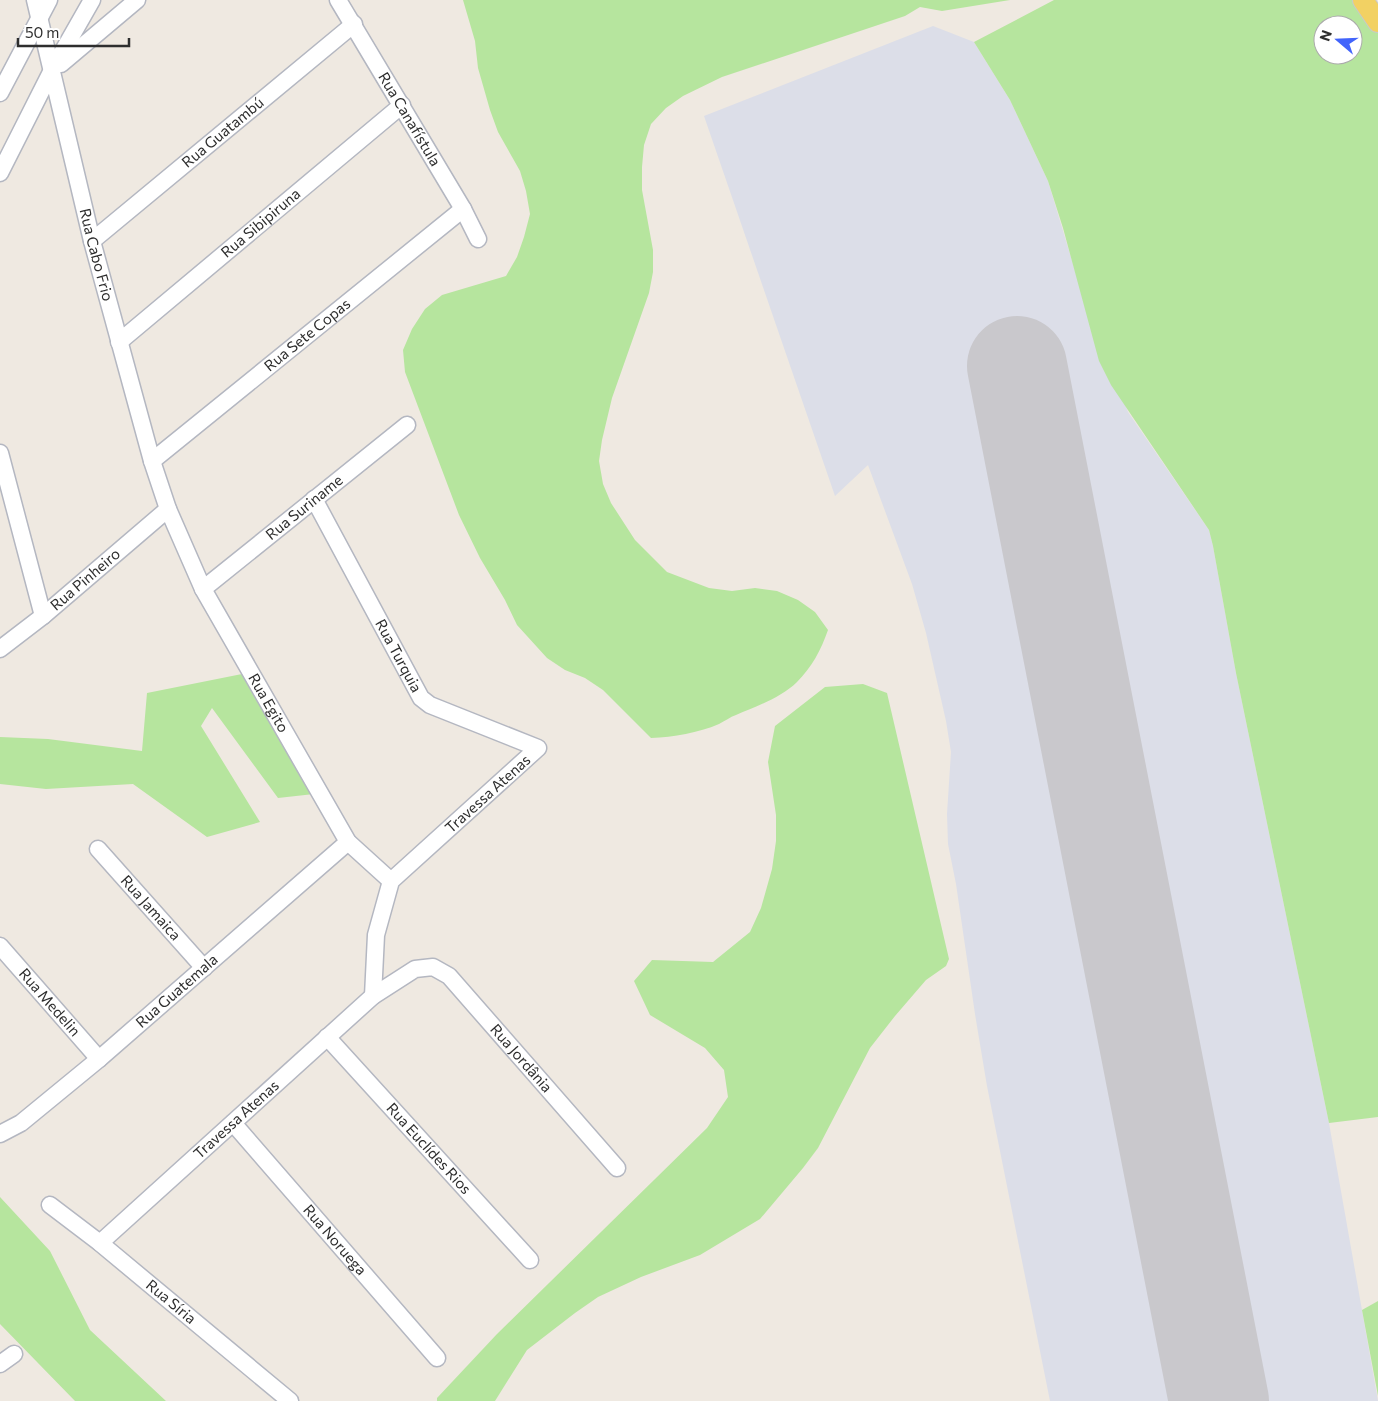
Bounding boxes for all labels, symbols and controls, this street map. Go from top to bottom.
scale bar [18,15,129,47]
north arrow [1313,15,1363,65]
text: 50 m [25,23,59,41]
text: N [1315,28,1335,43]
street label: Rua Canafístula [375,68,445,169]
street label: Rua Guatambú [178,93,267,171]
street label: Rua Sibipiruna [217,184,304,261]
street label: Rua Cabo Frio [77,206,118,303]
street label: Rua Sete Copas [260,294,353,374]
street label: Rua Suriname [262,470,346,543]
street label: Rua Pinheiro [46,544,123,614]
street label: Rua Turquia [372,616,426,695]
street label: Rua Egito [245,670,293,735]
street label: Travessa Atenas [441,750,534,836]
street label: Rua Jamaica [117,871,185,944]
street label: Rua Guatemala [132,950,221,1031]
street label: Rua Medelin [16,964,85,1039]
street label: Rua Jordânia [487,1020,557,1096]
street label: Travessa Atenas [189,1076,282,1162]
street label: Rua Euclídes Rios [383,1099,476,1198]
street label: Rua Noruega [300,1200,371,1278]
street label: Rua Síria [143,1275,200,1327]

